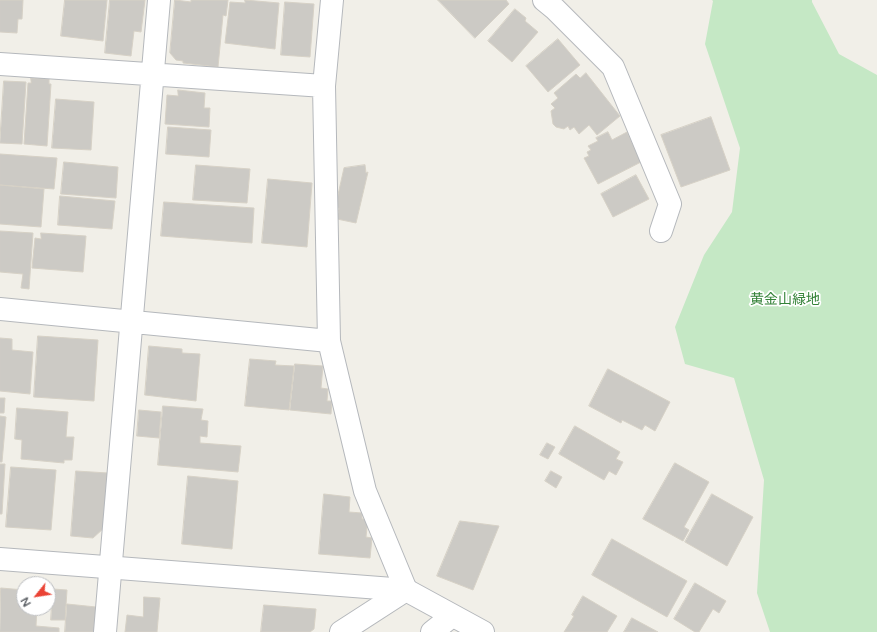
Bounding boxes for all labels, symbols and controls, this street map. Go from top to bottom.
park label: 黄金山緑地 [750,292,820,308]
north arrow [16,576,56,616]
text: N [18,595,34,609]

